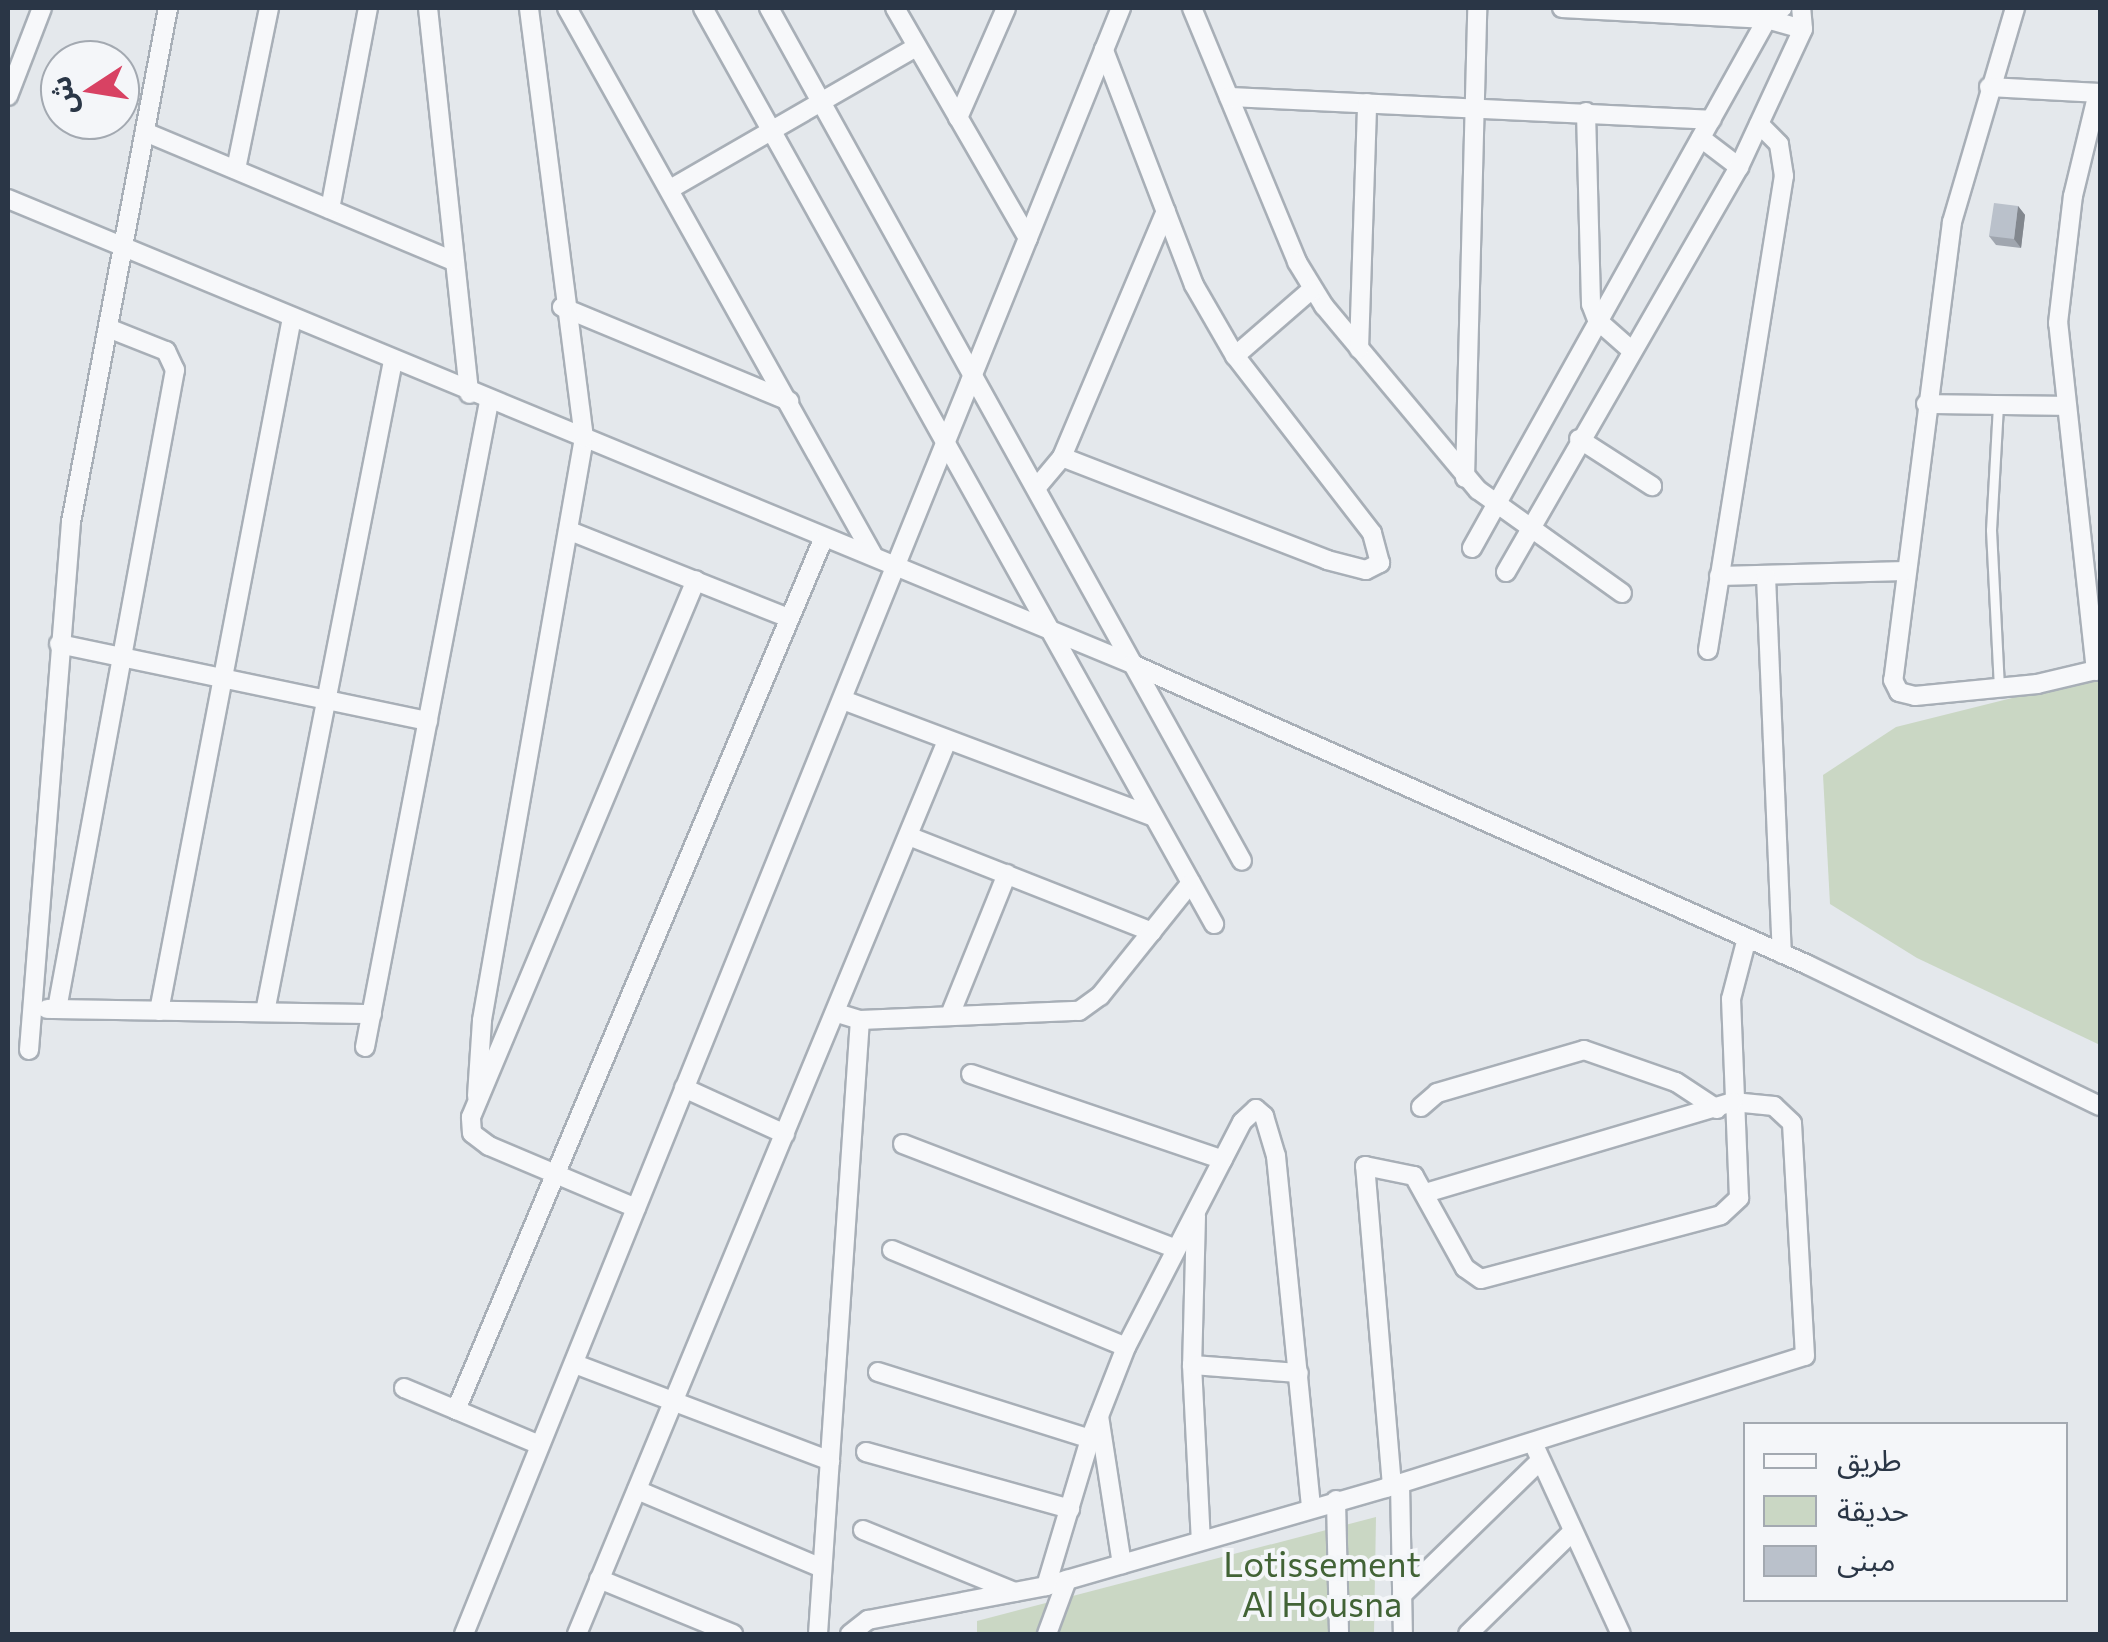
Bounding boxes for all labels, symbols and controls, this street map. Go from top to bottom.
north arrow [40,40,140,140]
text: ش [42,74,83,118]
legend [1743,1422,2068,1602]
text: طريق [1837,1440,1902,1477]
text: حديقة [1837,1490,1909,1527]
text: مبنى [1837,1540,1895,1577]
park label: Lotissement Al Housna [1223,1542,1421,1624]

